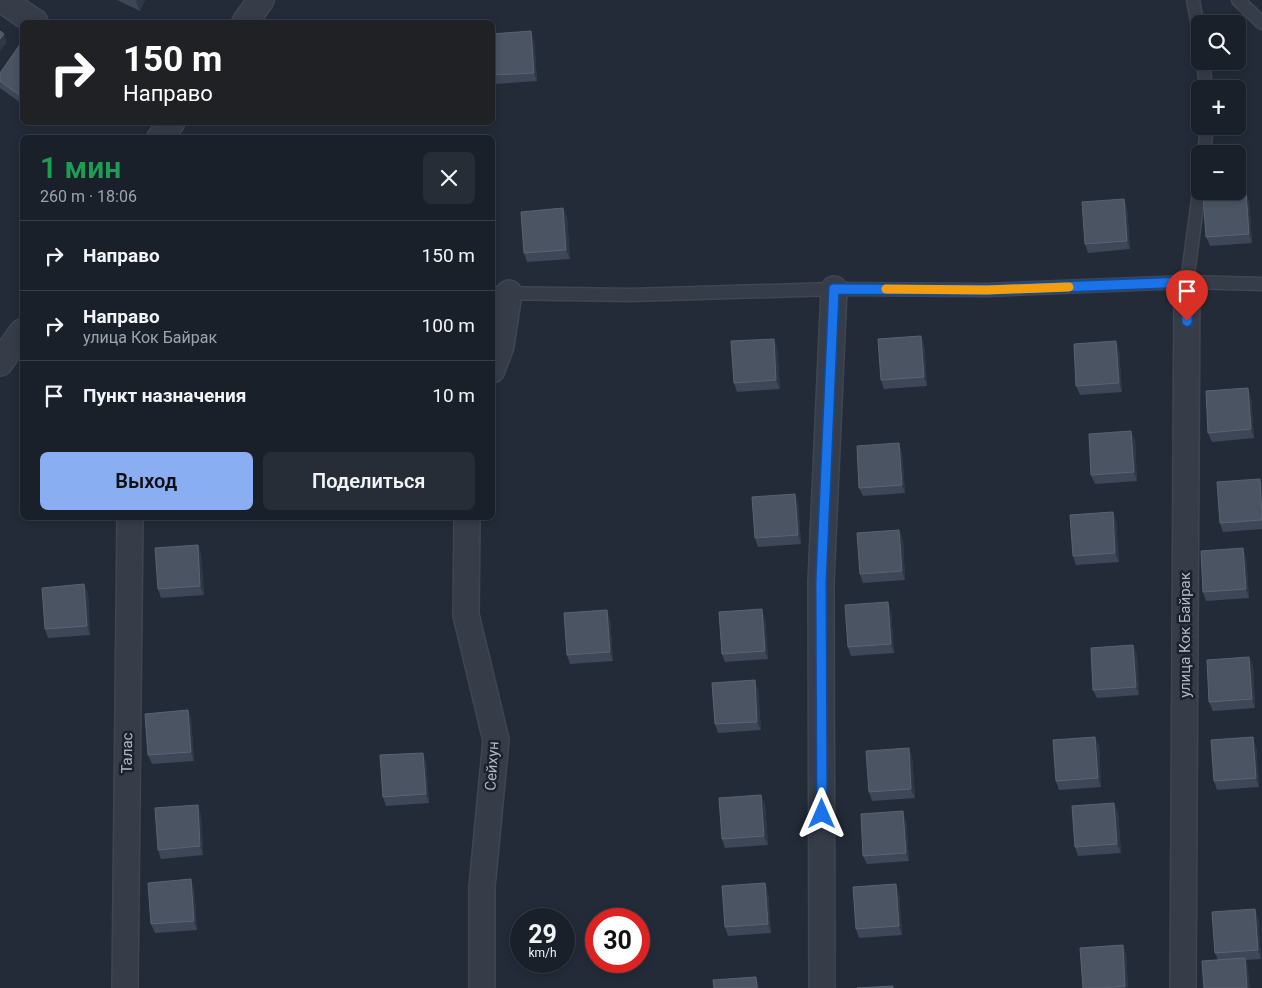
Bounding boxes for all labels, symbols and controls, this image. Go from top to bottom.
map controls [1191,15,1246,200]
button: search [1191,15,1246,70]
text: 150 m [123,39,222,80]
icon: right [40,40,105,105]
button: + [1191,80,1246,135]
text: Направо [123,81,213,106]
button: − [1191,145,1246,200]
text: 1 мин [40,150,121,185]
button: close [423,152,475,204]
text: 260 m · 18:06 [40,187,137,206]
icon: right [40,242,68,270]
text: Направо [83,244,160,267]
text: 150 m [422,244,475,267]
pin [1166,270,1208,321]
icon: arrive [1173,277,1201,305]
text: Направо [83,305,160,328]
icon: right [40,312,68,340]
text: 100 m [422,314,475,337]
text: улица Кок Байрак [83,328,217,347]
icon: arrive [40,382,68,410]
text: Пункт назначения [83,384,246,407]
text: 10 m [432,384,475,407]
button: Выход [40,452,253,510]
button: Поделиться [263,452,475,510]
street label: улица Кок Байрак [1176,572,1194,698]
street label: Талас [118,732,136,774]
street label: Сейхун [481,741,503,791]
position arrow [795,787,847,839]
speed limit sign: 30 [585,908,650,973]
text: 29 [528,920,557,949]
text: km/h [528,946,557,960]

